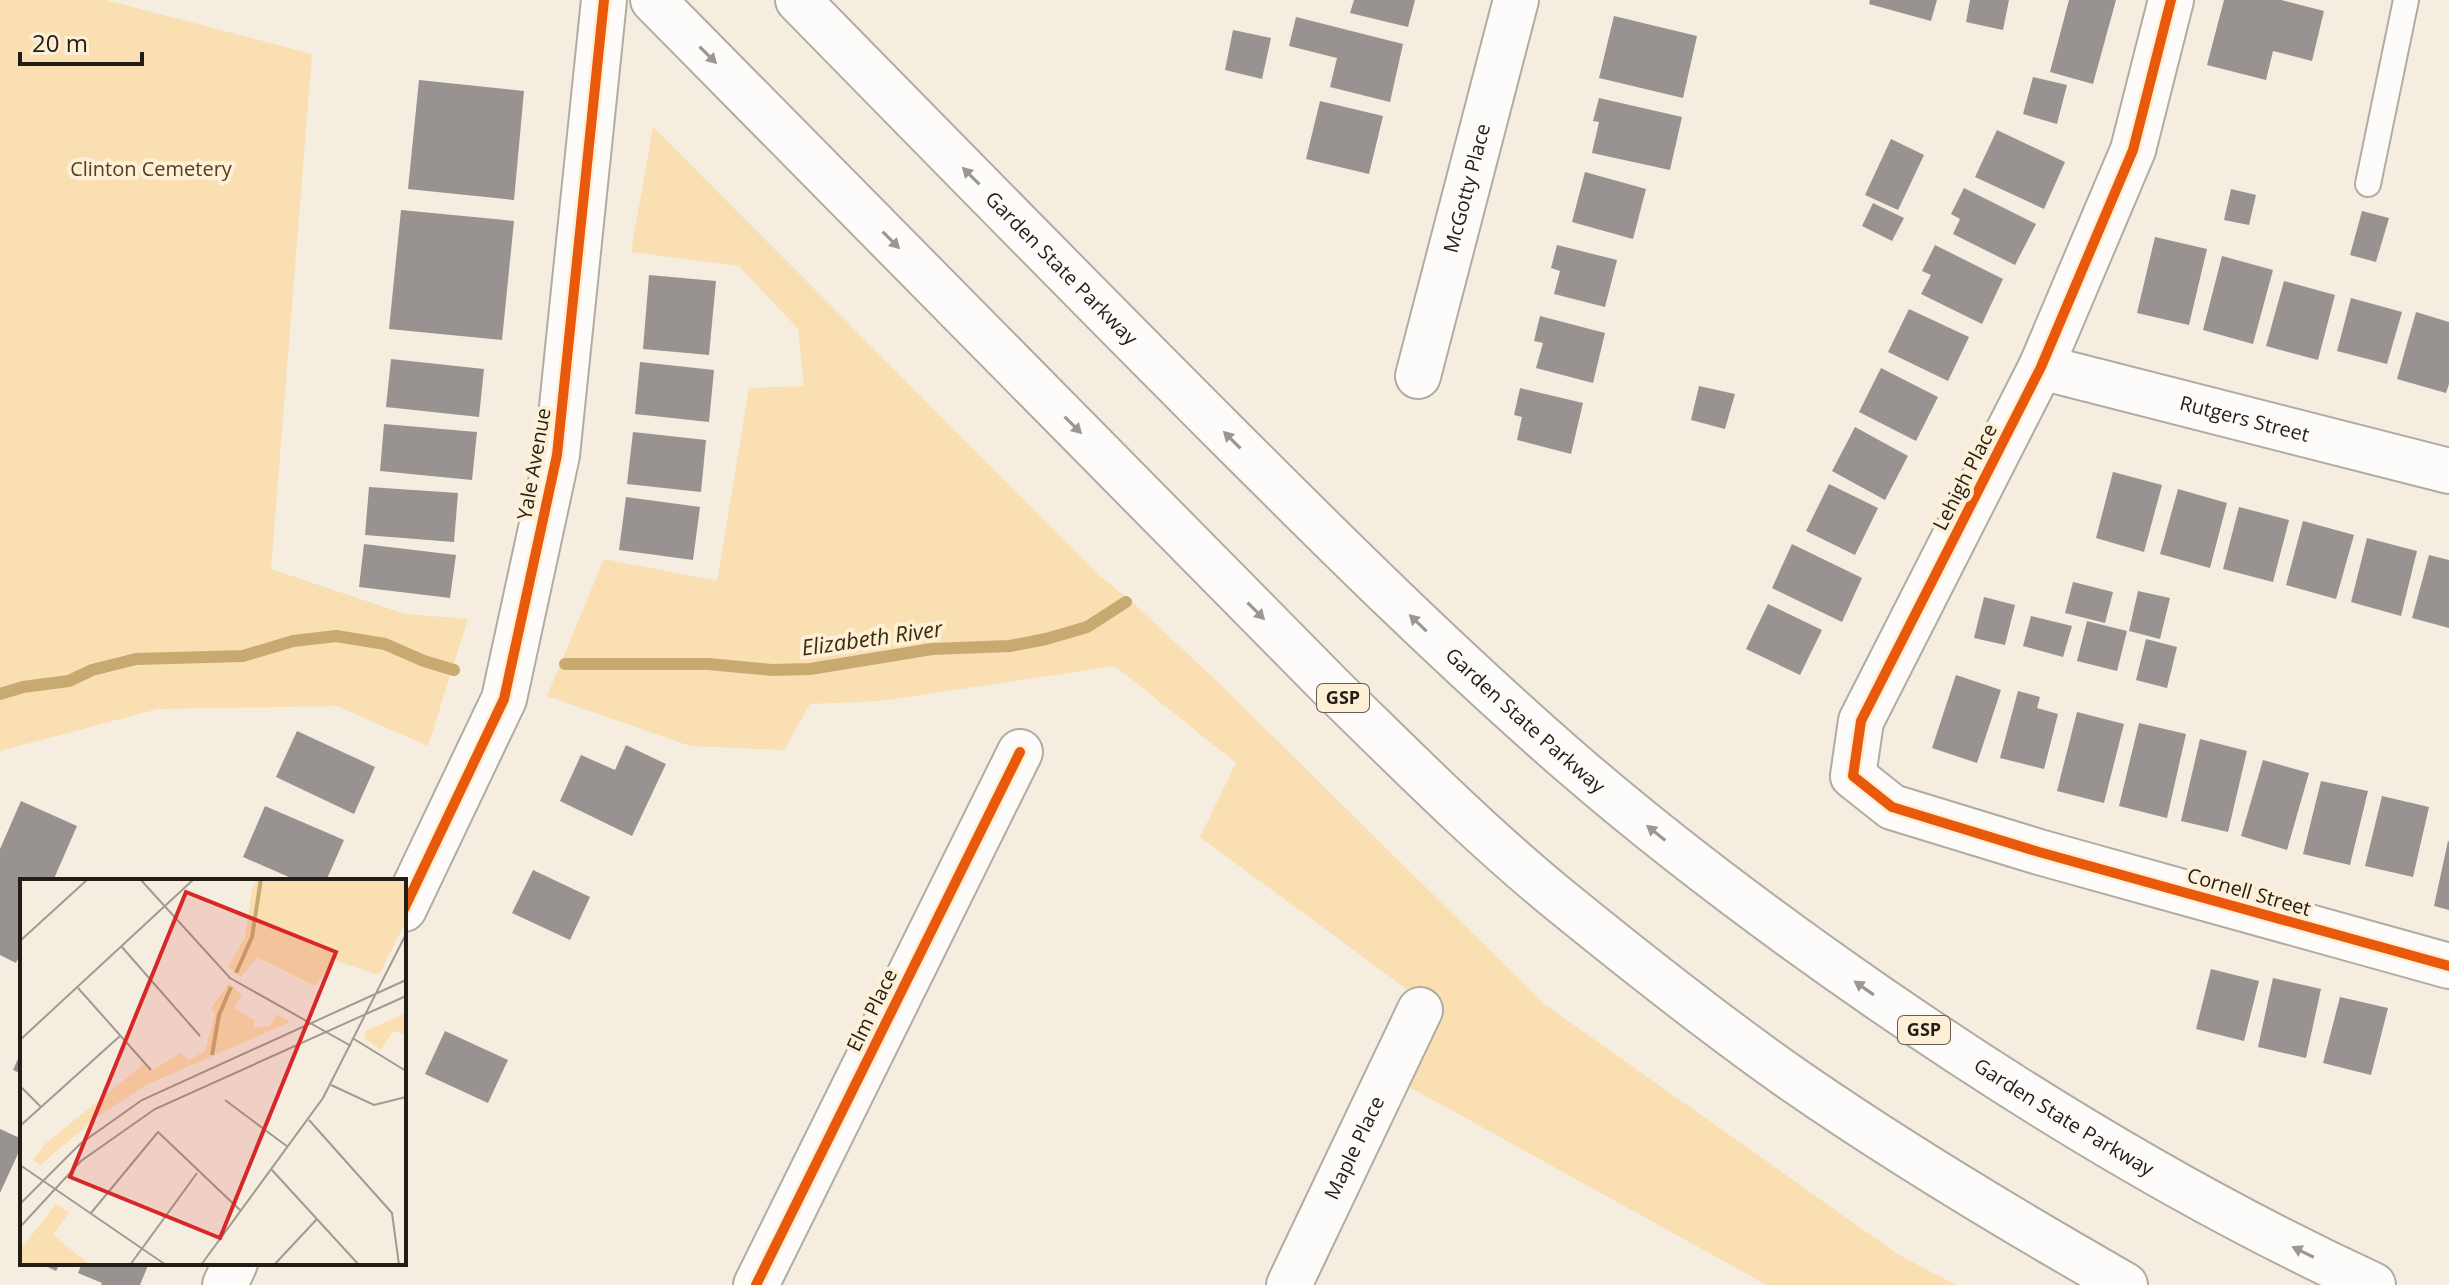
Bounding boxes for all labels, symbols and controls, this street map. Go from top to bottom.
scale bar [20,16,142,66]
text: 20 m [32,26,88,59]
one-way arrow [698,45,717,64]
street label: McGotty Place [1437,121,1496,256]
park label: Clinton Cemetery [70,155,233,182]
one-way arrow [962,167,980,186]
street label: Garden State Parkway [980,185,1145,351]
one-way arrow [881,230,899,249]
street label: Rutgers Street [2177,389,2312,448]
street label: Yale Avenue [510,406,557,522]
one-way arrow [1063,415,1082,434]
street label: Lehigh Place [1926,419,2003,535]
one-way arrow [1223,432,1242,450]
one-way arrow [1246,601,1264,620]
water label: Elizabeth River [800,612,945,662]
one-way arrow [1408,614,1427,632]
street label: Garden State Parkway [1440,641,1612,800]
road number: GSP [1317,684,1369,712]
one-way arrow [1646,825,1666,842]
street label: Cornell Street [2184,861,2314,922]
inset map [20,879,406,1265]
street label: Elm Place [840,964,903,1056]
one-way arrow [1854,981,1875,996]
road number: GSP [1898,1016,1950,1044]
street label: Garden State Parkway [1969,1051,2160,1183]
street label: Maple Place [1318,1091,1390,1204]
one-way arrow [2291,1245,2314,1259]

